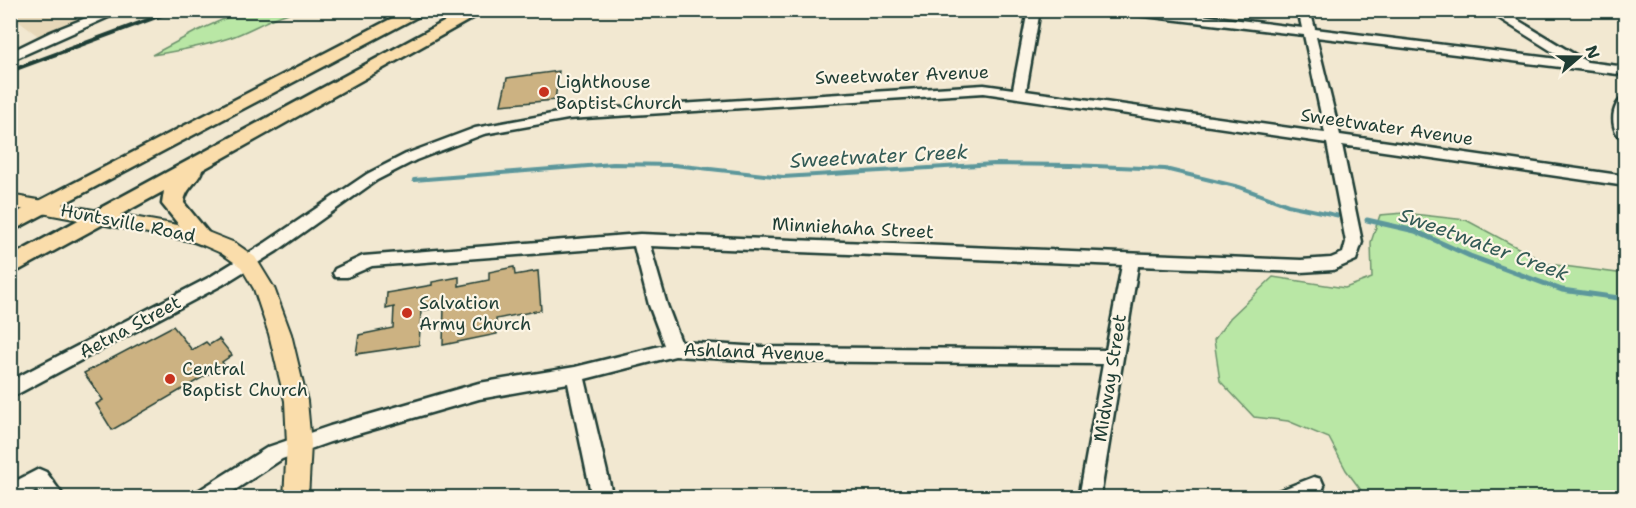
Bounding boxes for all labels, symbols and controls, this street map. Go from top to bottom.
north arrow [1549,27,1609,87]
text: N [1581,42,1605,62]
street label: Sweetwater Avenue [815,60,989,90]
place label: Lighthouse Baptist Church [556,70,682,115]
marker: Lighthouse Baptist Church [537,85,551,99]
street label: Sweetwater Avenue [1299,103,1475,151]
water label: Sweetwater Creek [789,138,969,174]
street label: Huntsville Road [58,198,198,248]
water label: Sweetwater Creek [1396,201,1573,287]
street label: Minniehaha Street [771,212,935,244]
street label: Aetna Street [75,290,185,364]
place label: Salvation Army Church [419,291,531,336]
marker: Salvation Army Church [400,306,414,320]
street label: Midway Street [1088,312,1132,444]
street label: Ashland Avenue [683,338,825,366]
place label: Central Baptist Church [182,357,308,402]
marker: Central Baptist Church [163,372,177,386]

